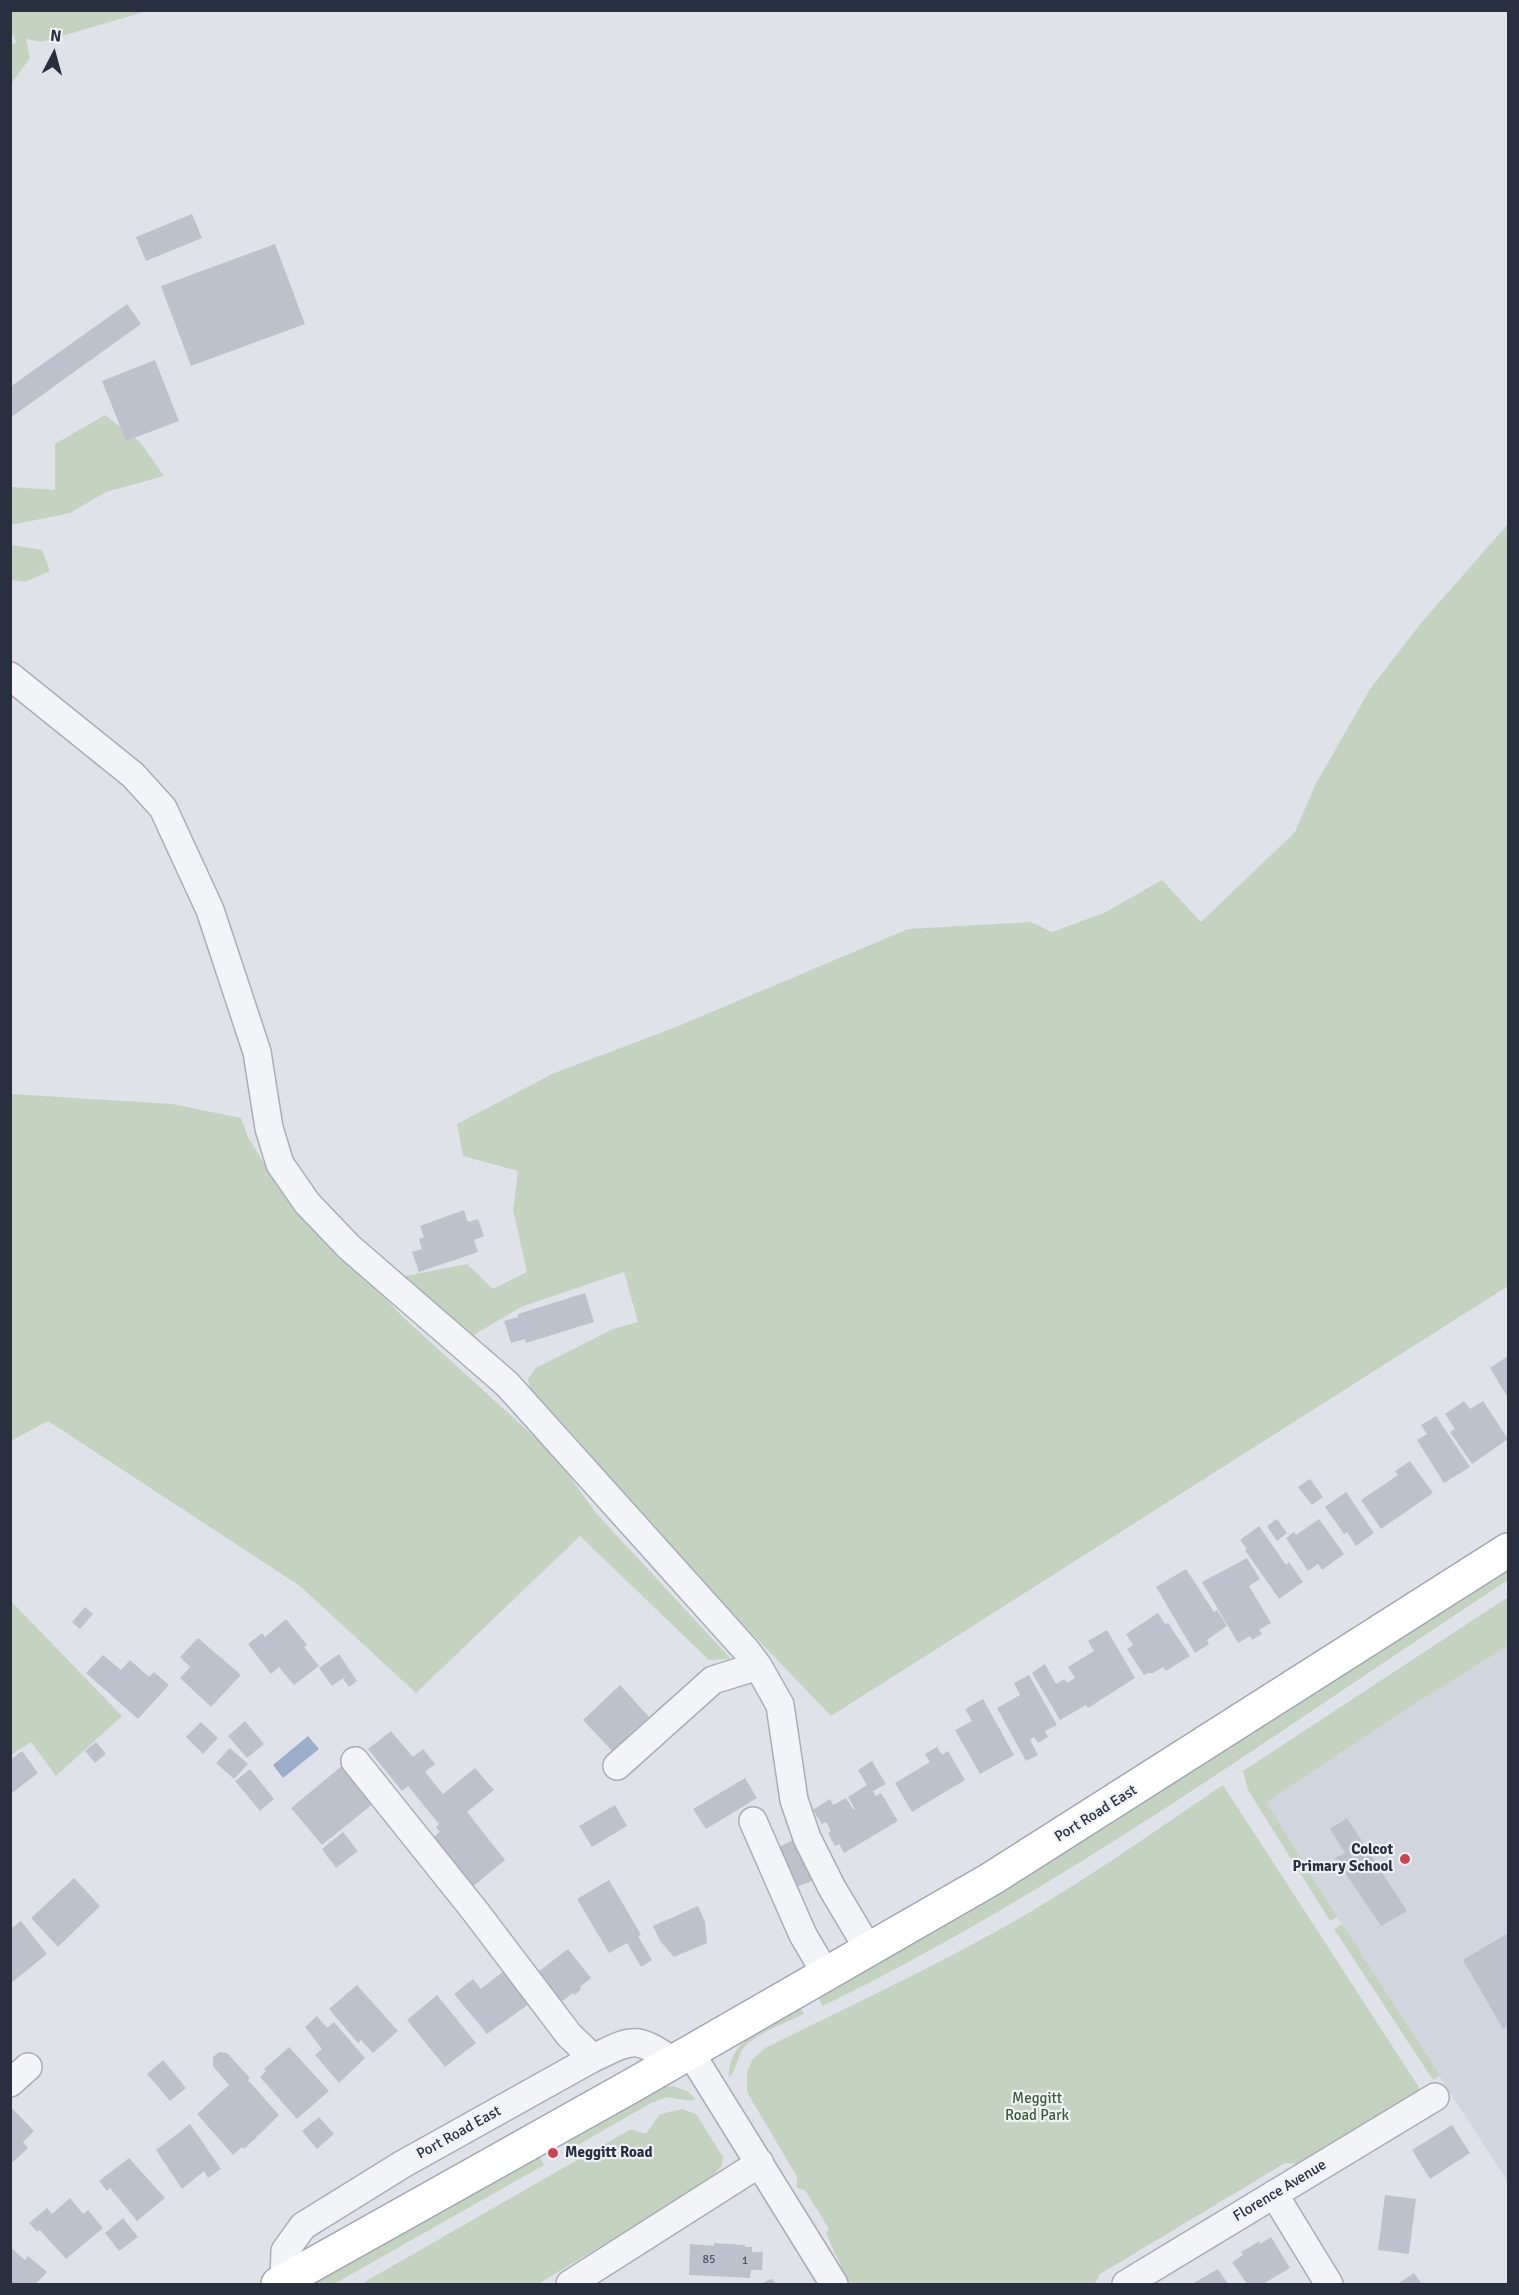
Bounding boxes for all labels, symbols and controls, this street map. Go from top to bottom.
north arrow [24,24,84,84]
text: N [49,26,62,47]
street label: Port Road East [1052,1782,1140,1846]
place label: Colcot Primary School [1293,1841,1393,1876]
marker: Colcot Primary School [1398,1852,1412,1866]
park label: Meggitt Road Park [1005,2090,1069,2125]
street label: Port Road East [414,2102,504,2164]
place label: Meggitt Road [565,2144,652,2162]
marker: Meggitt Road [546,2146,560,2160]
street label: Florence Avenue [1230,2156,1330,2226]
house number: 85 [703,2253,715,2267]
house number: 1 [742,2254,748,2268]

